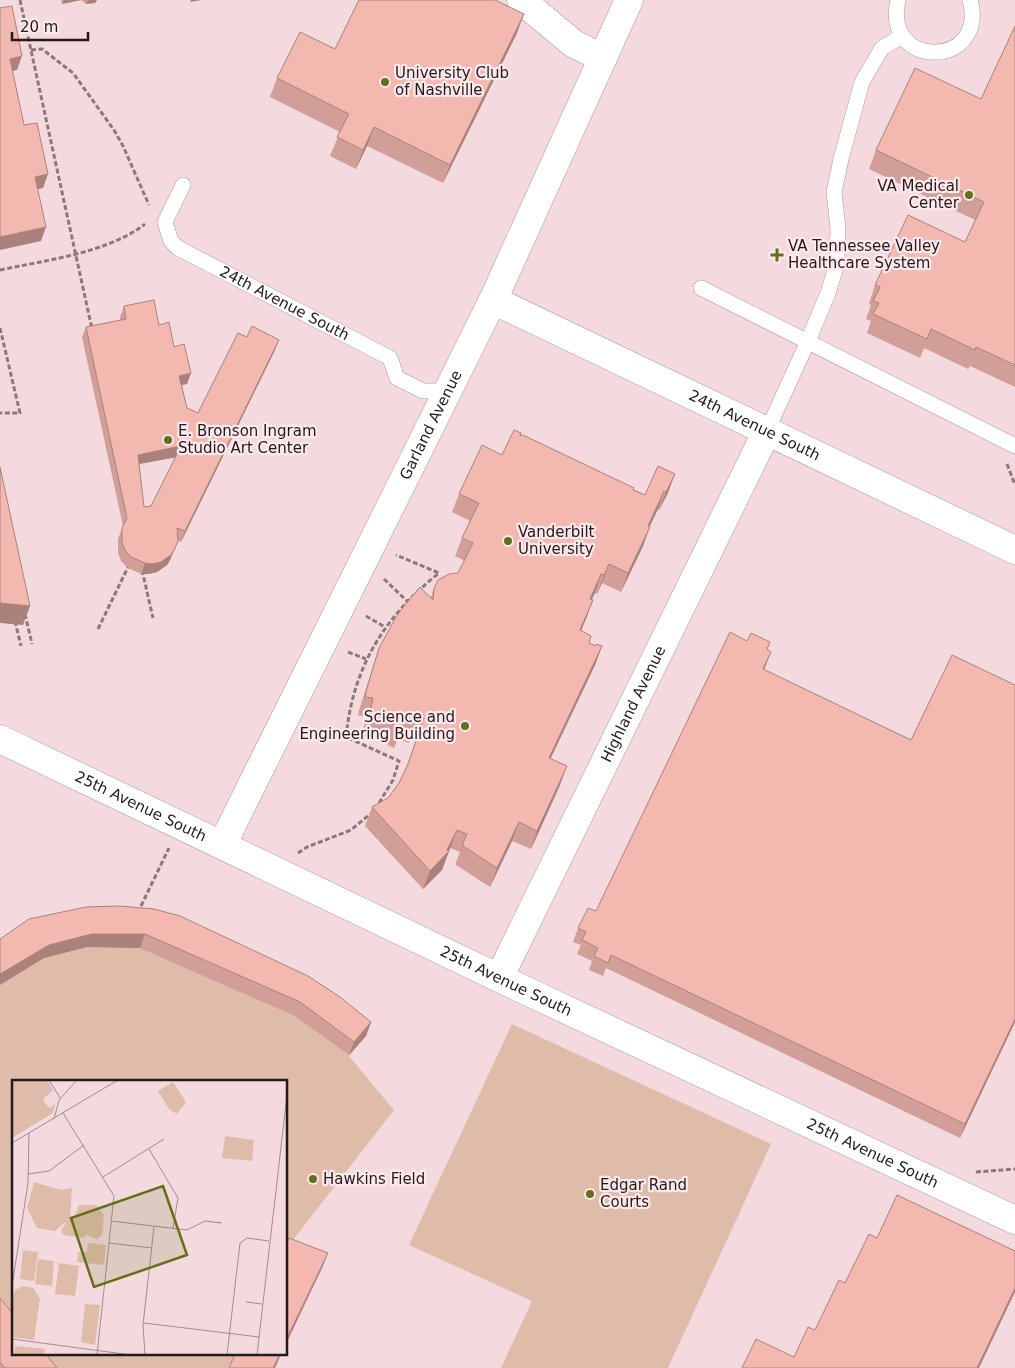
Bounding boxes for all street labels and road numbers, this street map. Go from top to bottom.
street label: 24th Avenue South [217,262,352,344]
street label: Garland Avenue [396,367,466,483]
street label: 24th Avenue South [686,386,823,464]
street label: Highland Avenue [597,643,669,765]
street label: 25th Avenue South [72,767,209,845]
street label: 25th Avenue South [437,942,575,1020]
street label: 25th Avenue South [804,1115,941,1192]

